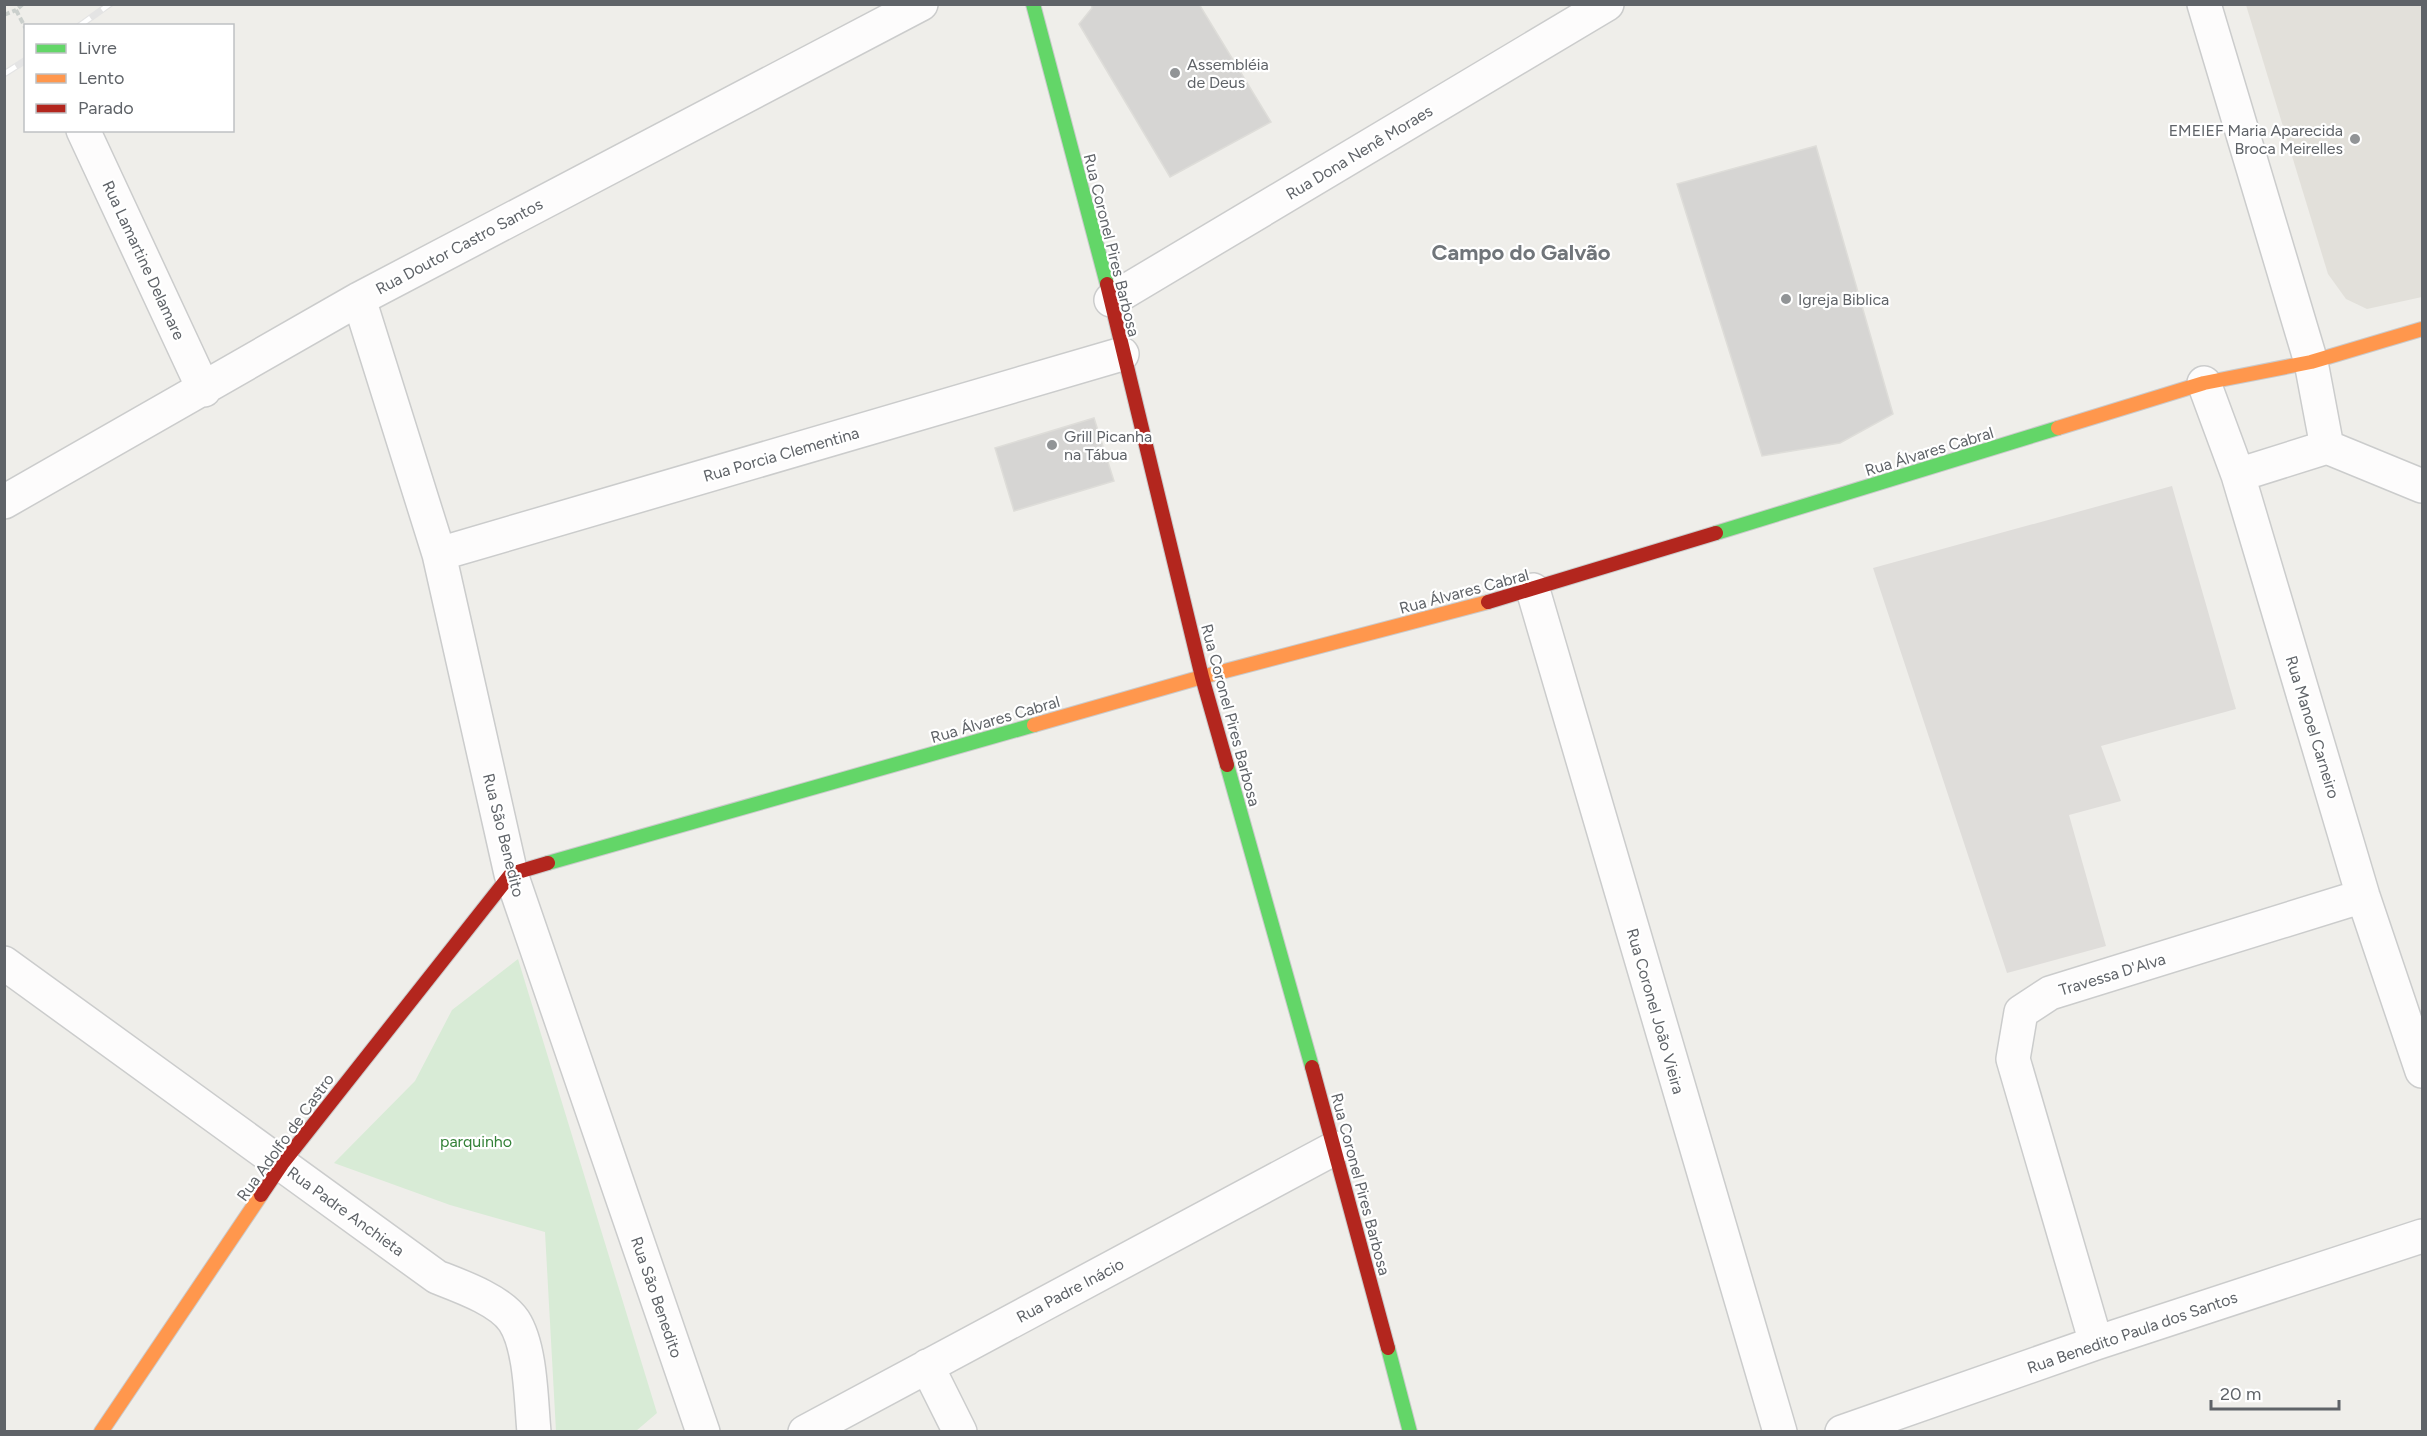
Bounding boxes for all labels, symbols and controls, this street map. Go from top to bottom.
legend [24,24,234,132]
text: Livre [78,37,117,59]
place label: Assembléia de Deus [1187,55,1269,92]
marker: Assembléia de Deus [1168,66,1182,80]
text: Lento [78,67,124,89]
text: Parado [78,97,134,119]
street label: Rua Dona Nenê Moraes [1282,101,1436,204]
place label: EMEIEF Maria Aparecida Broca Meirelles [2169,121,2343,158]
marker: EMEIEF Maria Aparecida Broca Meirelles [2348,132,2362,146]
street label: Rua Coronel Pires Barbosa [1080,152,1143,339]
street label: Rua Lamartine Delamare [98,178,189,343]
street label: Rua Doutor Castro Santos [372,194,546,299]
district label: Campo do Galvão [1432,239,1611,266]
place label: Igreja Biblica [1798,290,1889,309]
marker: Igreja Biblica [1779,292,1793,306]
street label: Rua Porcia Clementina [701,423,861,486]
street label: Rua Álvares Cabral [1863,423,1996,480]
place label: Grill Picanha na Tábua [1064,427,1152,464]
marker: Grill Picanha na Tábua [1045,438,1059,452]
street label: Rua Álvares Cabral [1397,565,1531,618]
street label: Rua Coronel Pires Barbosa [1197,622,1264,808]
street label: Rua Manoel Carneiro [2282,653,2343,801]
street label: Rua Álvares Cabral [928,692,1062,747]
street label: Rua São Benedito [479,771,528,899]
street label: Rua Coronel João Vieira [1623,926,1688,1096]
street label: Travessa D'Alva [2057,949,2168,1000]
street label: Rua Adolfo de Castro [233,1070,338,1205]
street label: Rua Coronel Pires Barbosa [1327,1091,1394,1277]
park label: parquinho [440,1132,512,1151]
street label: Rua Padre Anchieta [284,1163,408,1260]
street label: Rua São Benedito [627,1234,686,1360]
street label: Rua Padre Inácio [1013,1254,1127,1327]
street label: Rua Benedito Paula dos Santos [2025,1287,2240,1377]
scale bar [2211,1373,2338,1411]
text: 20 m [2220,1383,2261,1405]

